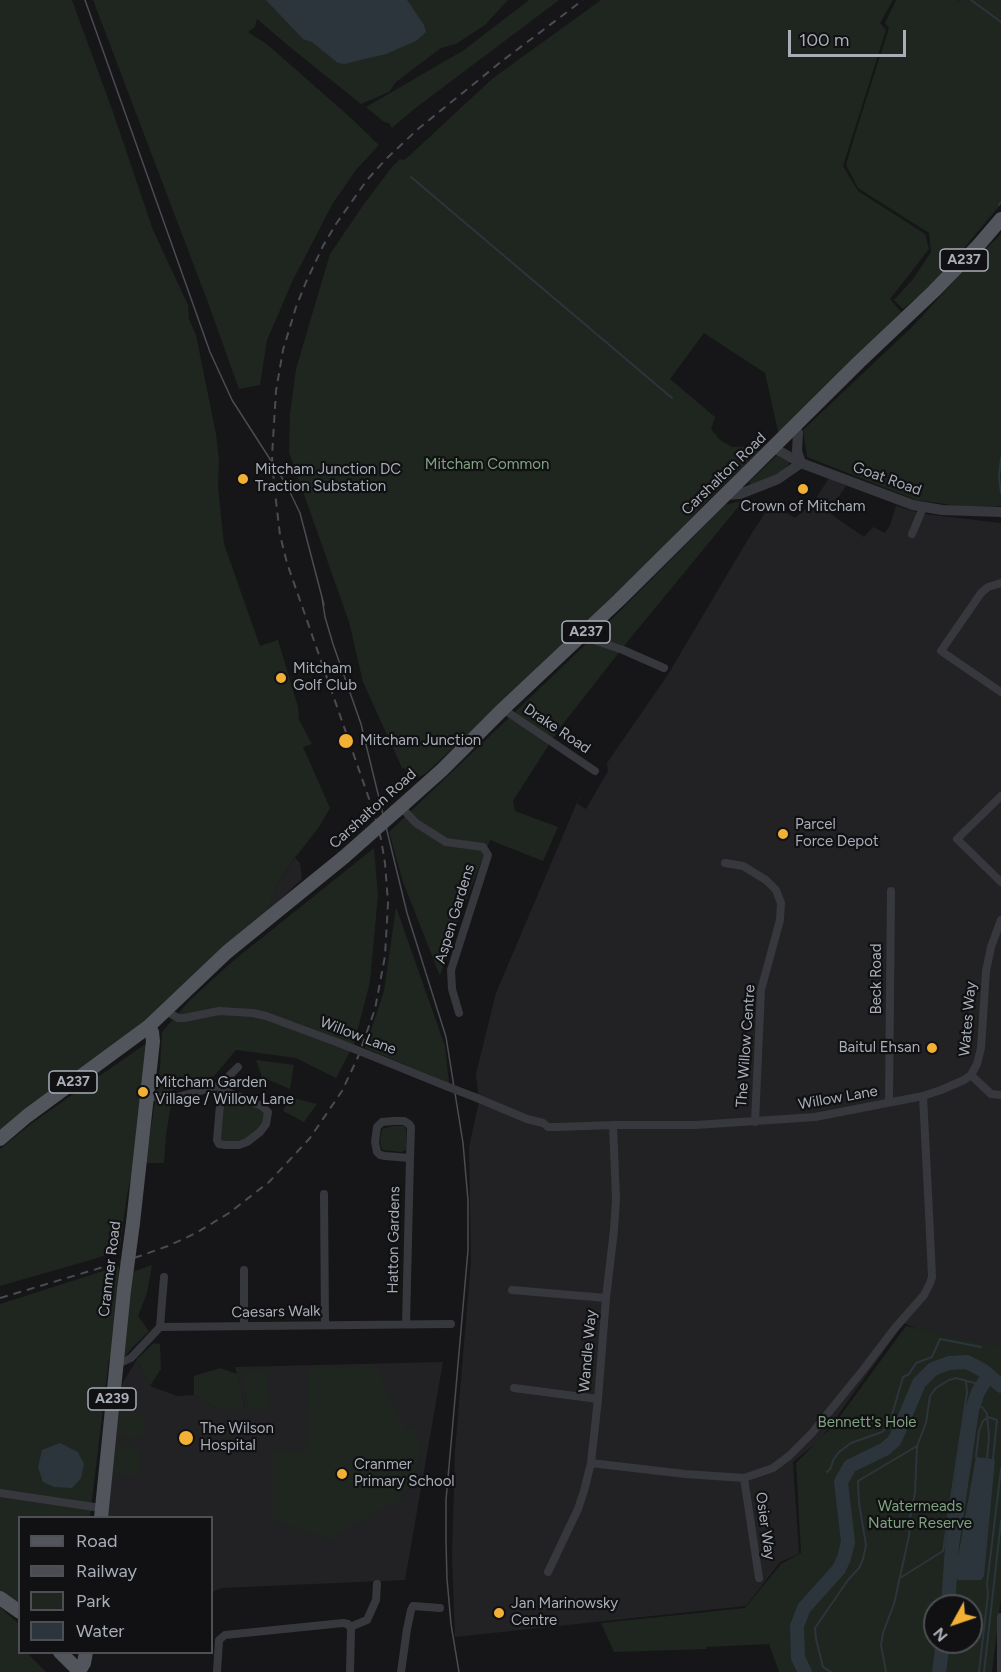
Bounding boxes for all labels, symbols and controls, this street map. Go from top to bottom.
scale bar [791,18,910,56]
text: 100 m [799,29,849,51]
road number: A237 [940,249,988,271]
street label: Carshalton Road [678,429,770,519]
park label: Mitcham Common [425,456,549,474]
street label: Goat Road [850,458,924,500]
place label: Mitcham Junction DC Traction Substation [255,461,401,496]
marker: Mitcham Junction DC Traction Substation [236,472,250,486]
marker: Crown of Mitcham [796,482,810,496]
place label: Crown of Mitcham [741,498,865,516]
road number: A237 [562,621,610,643]
place label: Mitcham Golf Club [293,660,357,695]
marker: Mitcham Golf Club [274,671,288,685]
street label: Drake Road [520,700,594,758]
marker: Mitcham Junction [337,732,355,750]
place label: Mitcham Junction [360,732,481,750]
street label: Carshalton Road [326,765,420,853]
place label: Parcel Force Depot [795,816,879,851]
marker: Parcel Force Depot [776,827,790,841]
street label: Aspen Gardens [431,862,479,966]
street label: Beck Road [868,944,886,1014]
street label: Wates Way [956,981,980,1057]
street label: The Willow Centre [733,984,759,1108]
street label: Willow Lane [317,1013,399,1059]
place label: Baitul Ehsan [838,1039,920,1057]
marker: Baitul Ehsan [925,1041,939,1055]
road number: A237 [49,1071,97,1093]
place label: Mitcham Garden Village / Willow Lane [155,1074,294,1109]
street label: Willow Lane [797,1082,879,1114]
marker: Mitcham Garden Village / Willow Lane [136,1085,150,1099]
street label: Hatton Gardens [384,1186,404,1294]
street label: Cranmer Road [95,1220,125,1318]
street label: Caesars Walk [231,1302,321,1322]
street label: Wandle Way [575,1309,601,1393]
road number: A239 [88,1388,136,1410]
park label: Bennett's Hole [818,1414,916,1432]
place label: The Wilson Hospital [200,1420,274,1455]
marker: The Wilson Hospital [177,1429,195,1447]
place label: Cranmer Primary School [354,1456,455,1491]
marker: Cranmer Primary School [335,1467,349,1481]
street label: Osier Way [751,1491,779,1561]
park label: Watermeads Nature Reserve [868,1498,972,1533]
legend [18,1516,213,1654]
text: Road [76,1530,117,1552]
text: Railway [76,1560,137,1582]
text: Park [76,1590,110,1612]
north arrow [923,1594,983,1654]
place label: Jan Marinowsky Centre [511,1595,618,1630]
marker: Jan Marinowsky Centre [492,1606,506,1620]
text: Water [76,1620,124,1642]
text: N [929,1624,952,1645]

